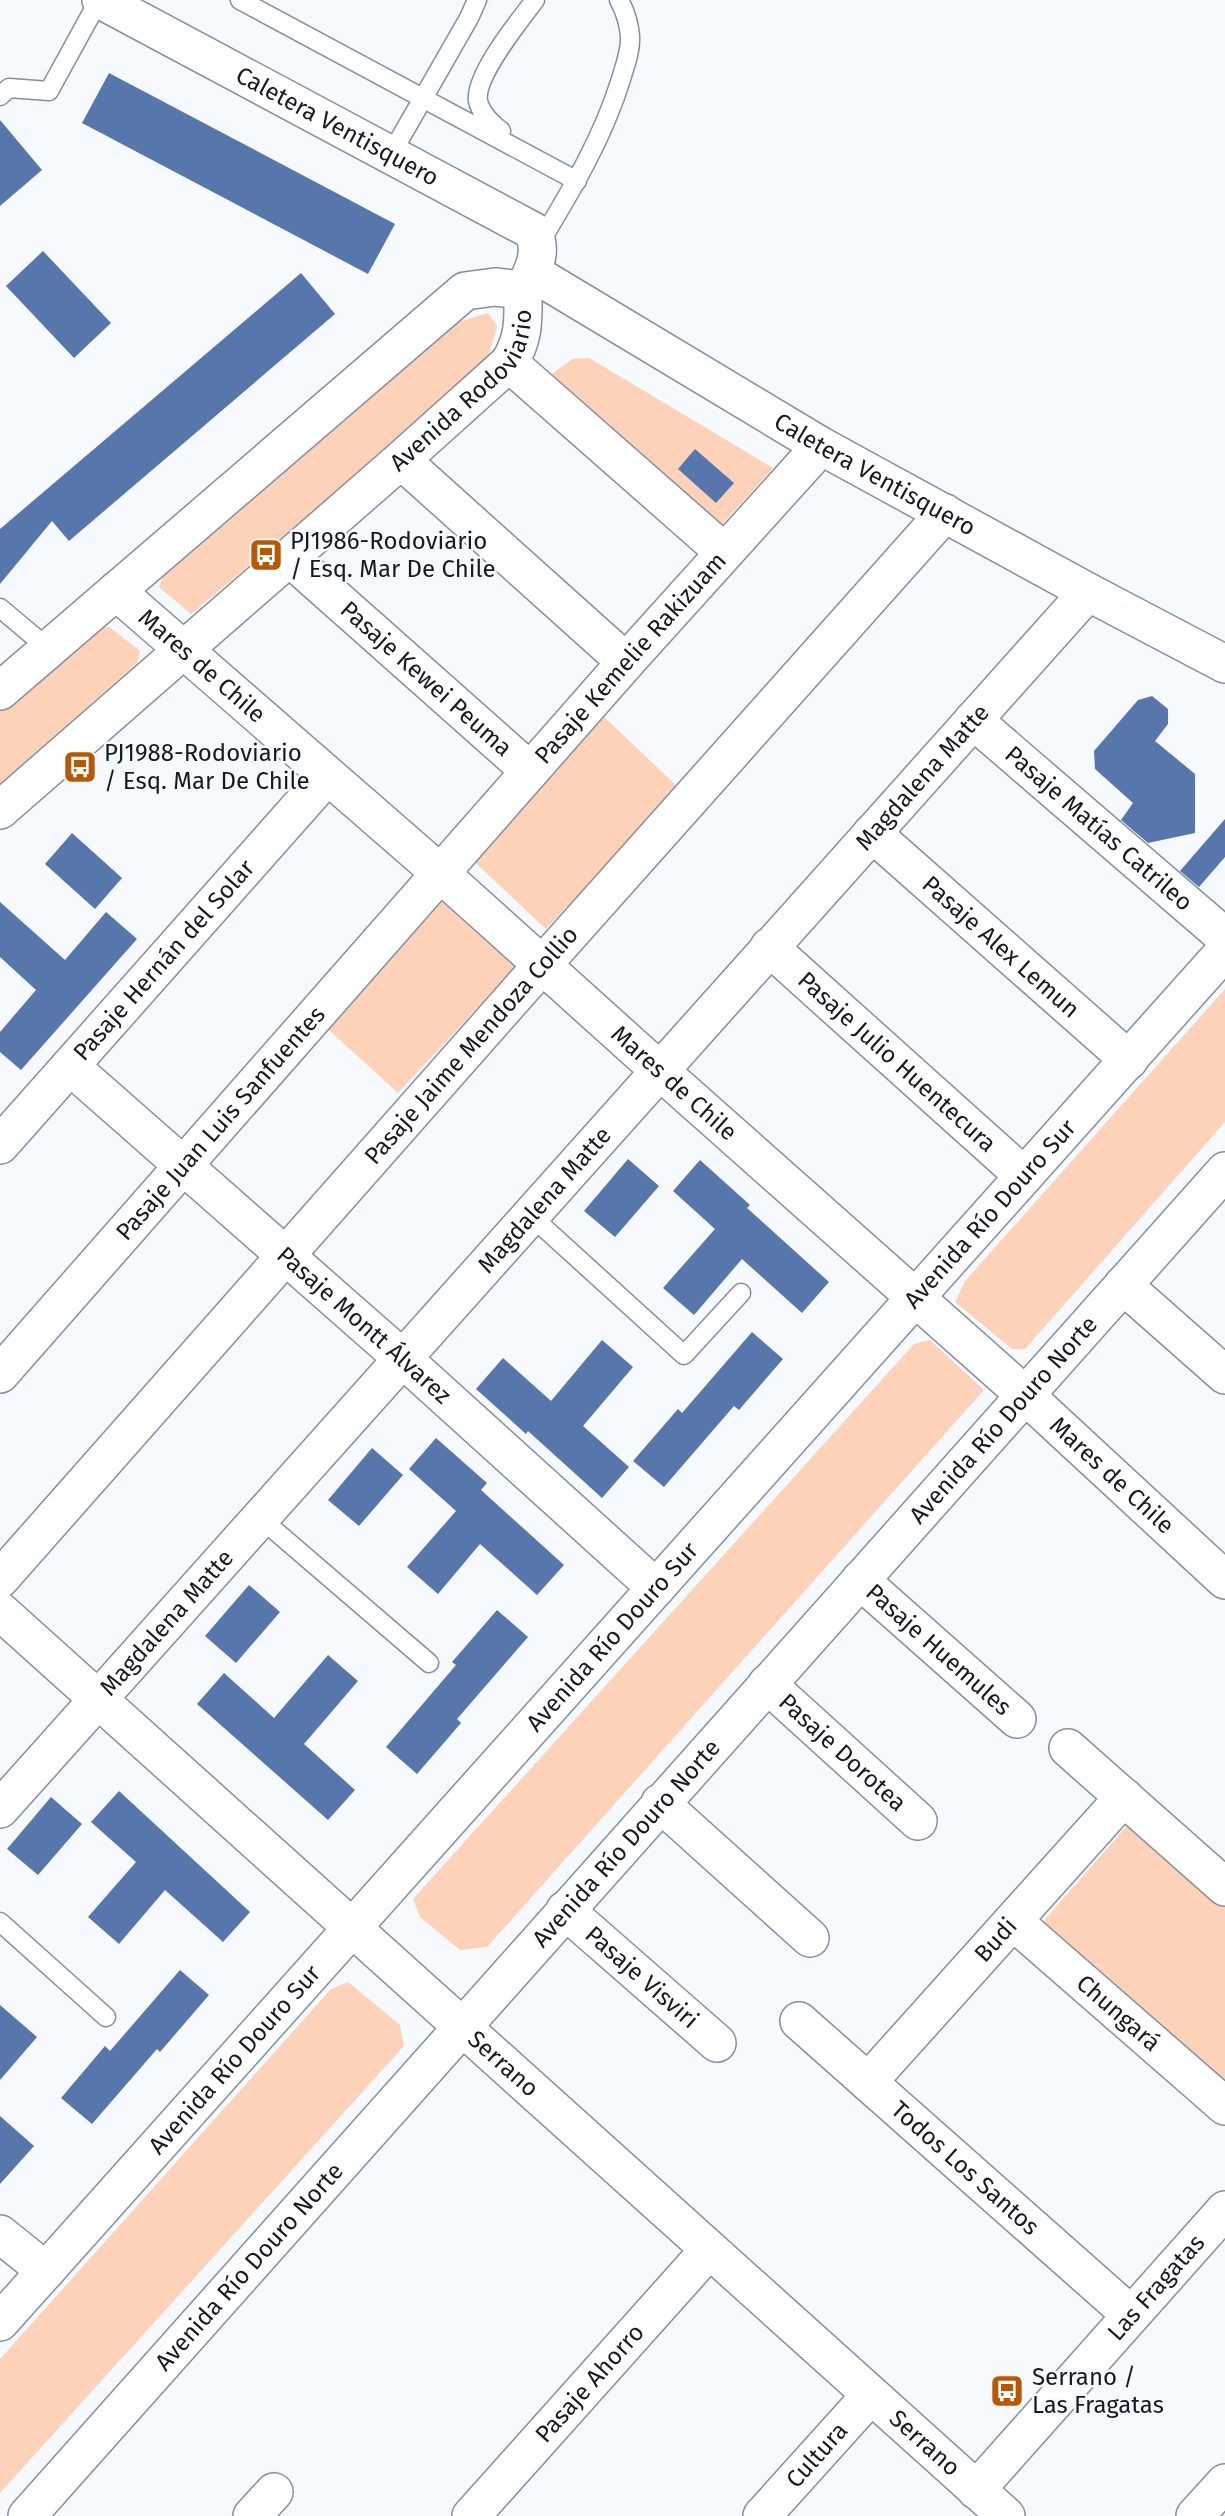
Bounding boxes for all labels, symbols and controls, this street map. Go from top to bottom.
street label: Caletera Ventisquero [231,61,444,192]
street label: Avenida Rodoviario [384,309,537,477]
street label: Caletera Ventisquero [769,407,980,542]
place label: PJ1986-Rodoviario / Esq. Mar De Chile [290,527,496,583]
bus stop icon: PJ1986-Rodoviario / Esq. Mar De Chile [247,536,285,574]
street label: Pasaje Kemelie Rakizuam [529,547,732,770]
street label: Pasaje Kewei Peuma [335,595,518,762]
street label: Mares de Chile [133,603,271,729]
street label: Magdalena Matte [850,698,995,856]
place label: PJ1988-Rodoviario / Esq. Mar De Chile [104,739,310,795]
street label: Pasaje Matías Catrileo [999,740,1198,917]
bus stop icon: PJ1988-Rodoviario / Esq. Mar De Chile [61,748,99,786]
street label: Pasaje Hernán del Solar [67,853,261,1066]
street label: Pasaje Alex Lemun [917,870,1085,1024]
street label: Pasaje Jaime Mendoza Collio [359,921,584,1170]
street label: Pasaje Julio Huentecura [792,966,1002,1158]
street label: Pasaje Juan Luis Sanfuentes [110,1000,331,1246]
street label: Mares de Chile [605,1020,743,1146]
street label: Avenida Río Douro Sur [898,1113,1082,1314]
street label: Magdalena Matte [472,1121,617,1279]
street label: Pasaje Montt Álvarez [271,1241,457,1410]
street label: Avenida Río Douro Norte [904,1310,1103,1529]
street label: Mares de Chile [1044,1411,1180,1540]
street label: Avenida Río Douro Sur [521,1536,704,1737]
street label: Magdalena Matte [94,1544,239,1701]
street label: Pasaje Huemules [860,1578,1017,1721]
street label: Pasaje Dorotea [773,1688,912,1817]
street label: Avenida Río Douro Norte [527,1734,726,1953]
street label: Budi [969,1912,1023,1968]
street label: Pasaje Visviri [579,1920,704,2034]
street label: Avenida Río Douro Sur [143,1959,327,2160]
street label: Chungará [1071,1969,1166,2057]
street label: Serrano [462,2025,544,2103]
street label: Todos Los Santos [886,2095,1045,2241]
street label: Avenida Río Douro Norte [149,2157,349,2376]
street label: Las Fragatas [1102,2229,1210,2346]
street label: Pasaje Ahorro [530,2318,650,2448]
place label: Serrano / Las Fragatas [1032,2363,1164,2419]
bus stop icon: Serrano / Las Fragatas [988,2372,1026,2410]
street label: Serrano [884,2404,966,2482]
street label: Cultura [780,2417,853,2493]

